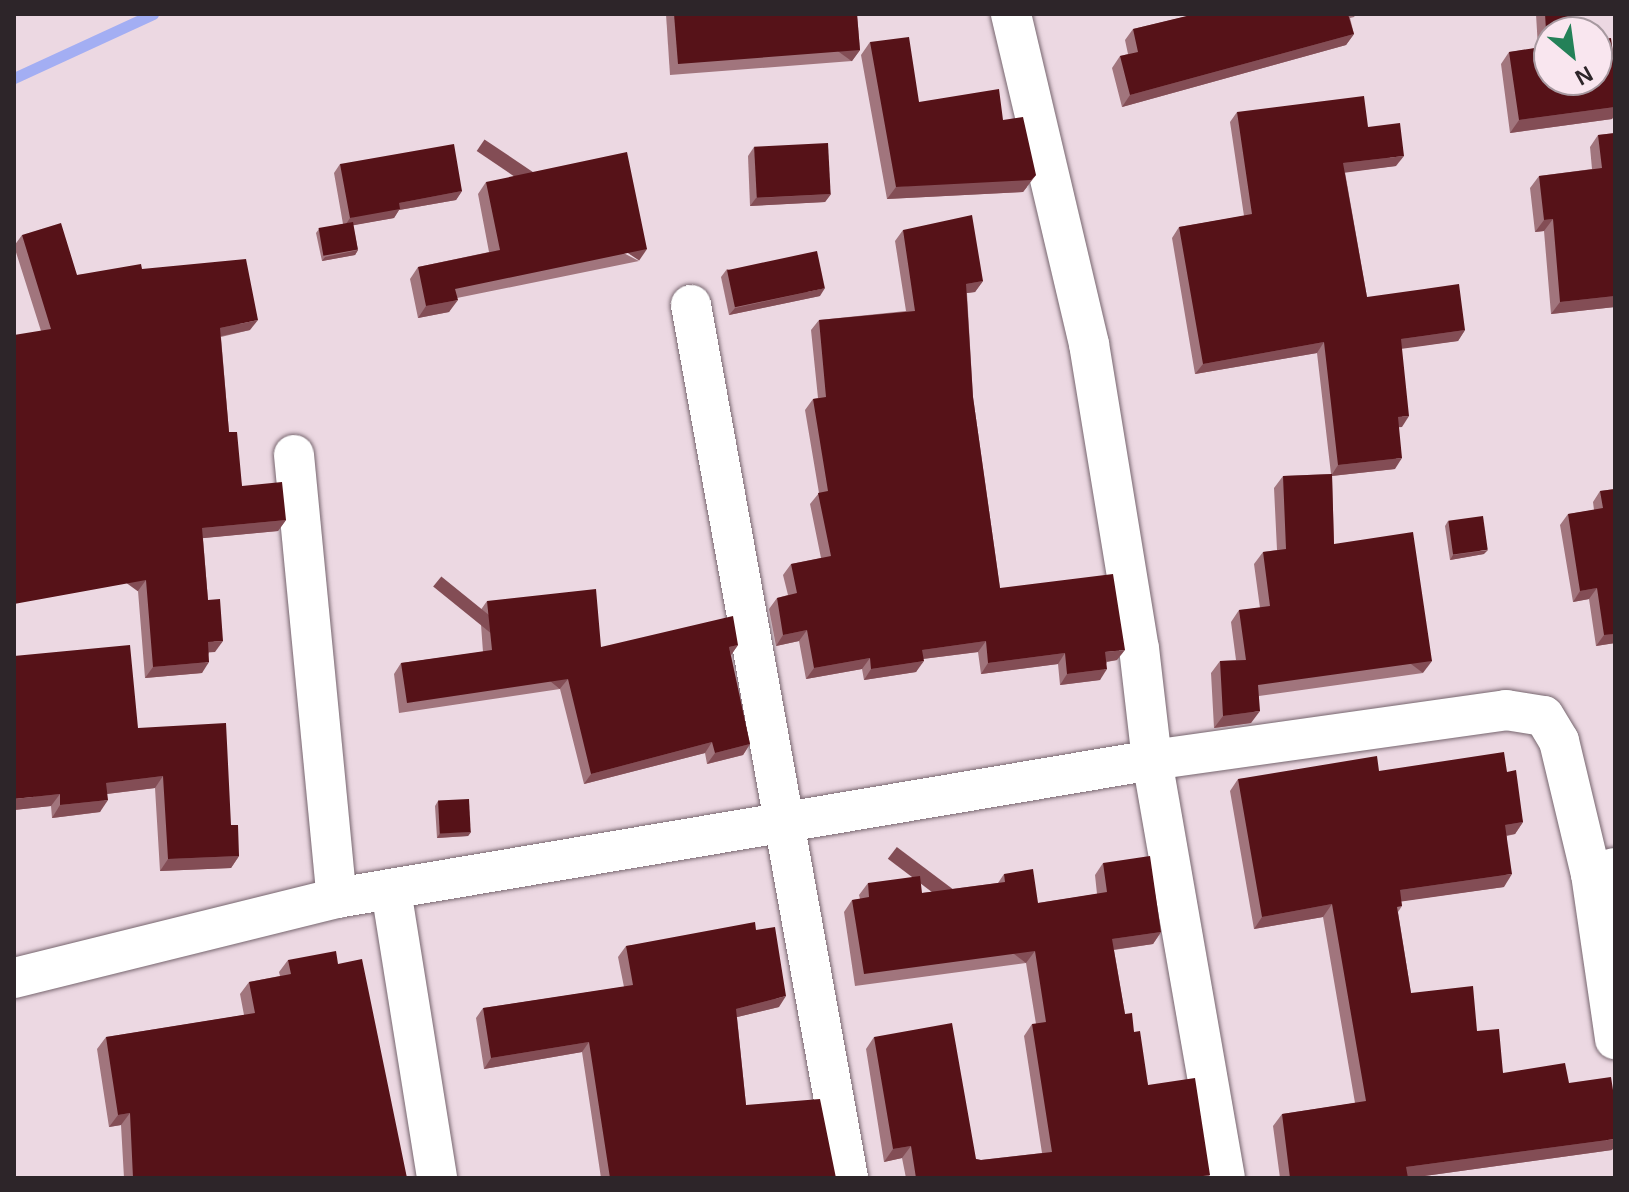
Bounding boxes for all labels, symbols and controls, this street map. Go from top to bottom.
north arrow [1533,16,1613,96]
text: N [1571,61,1597,90]

